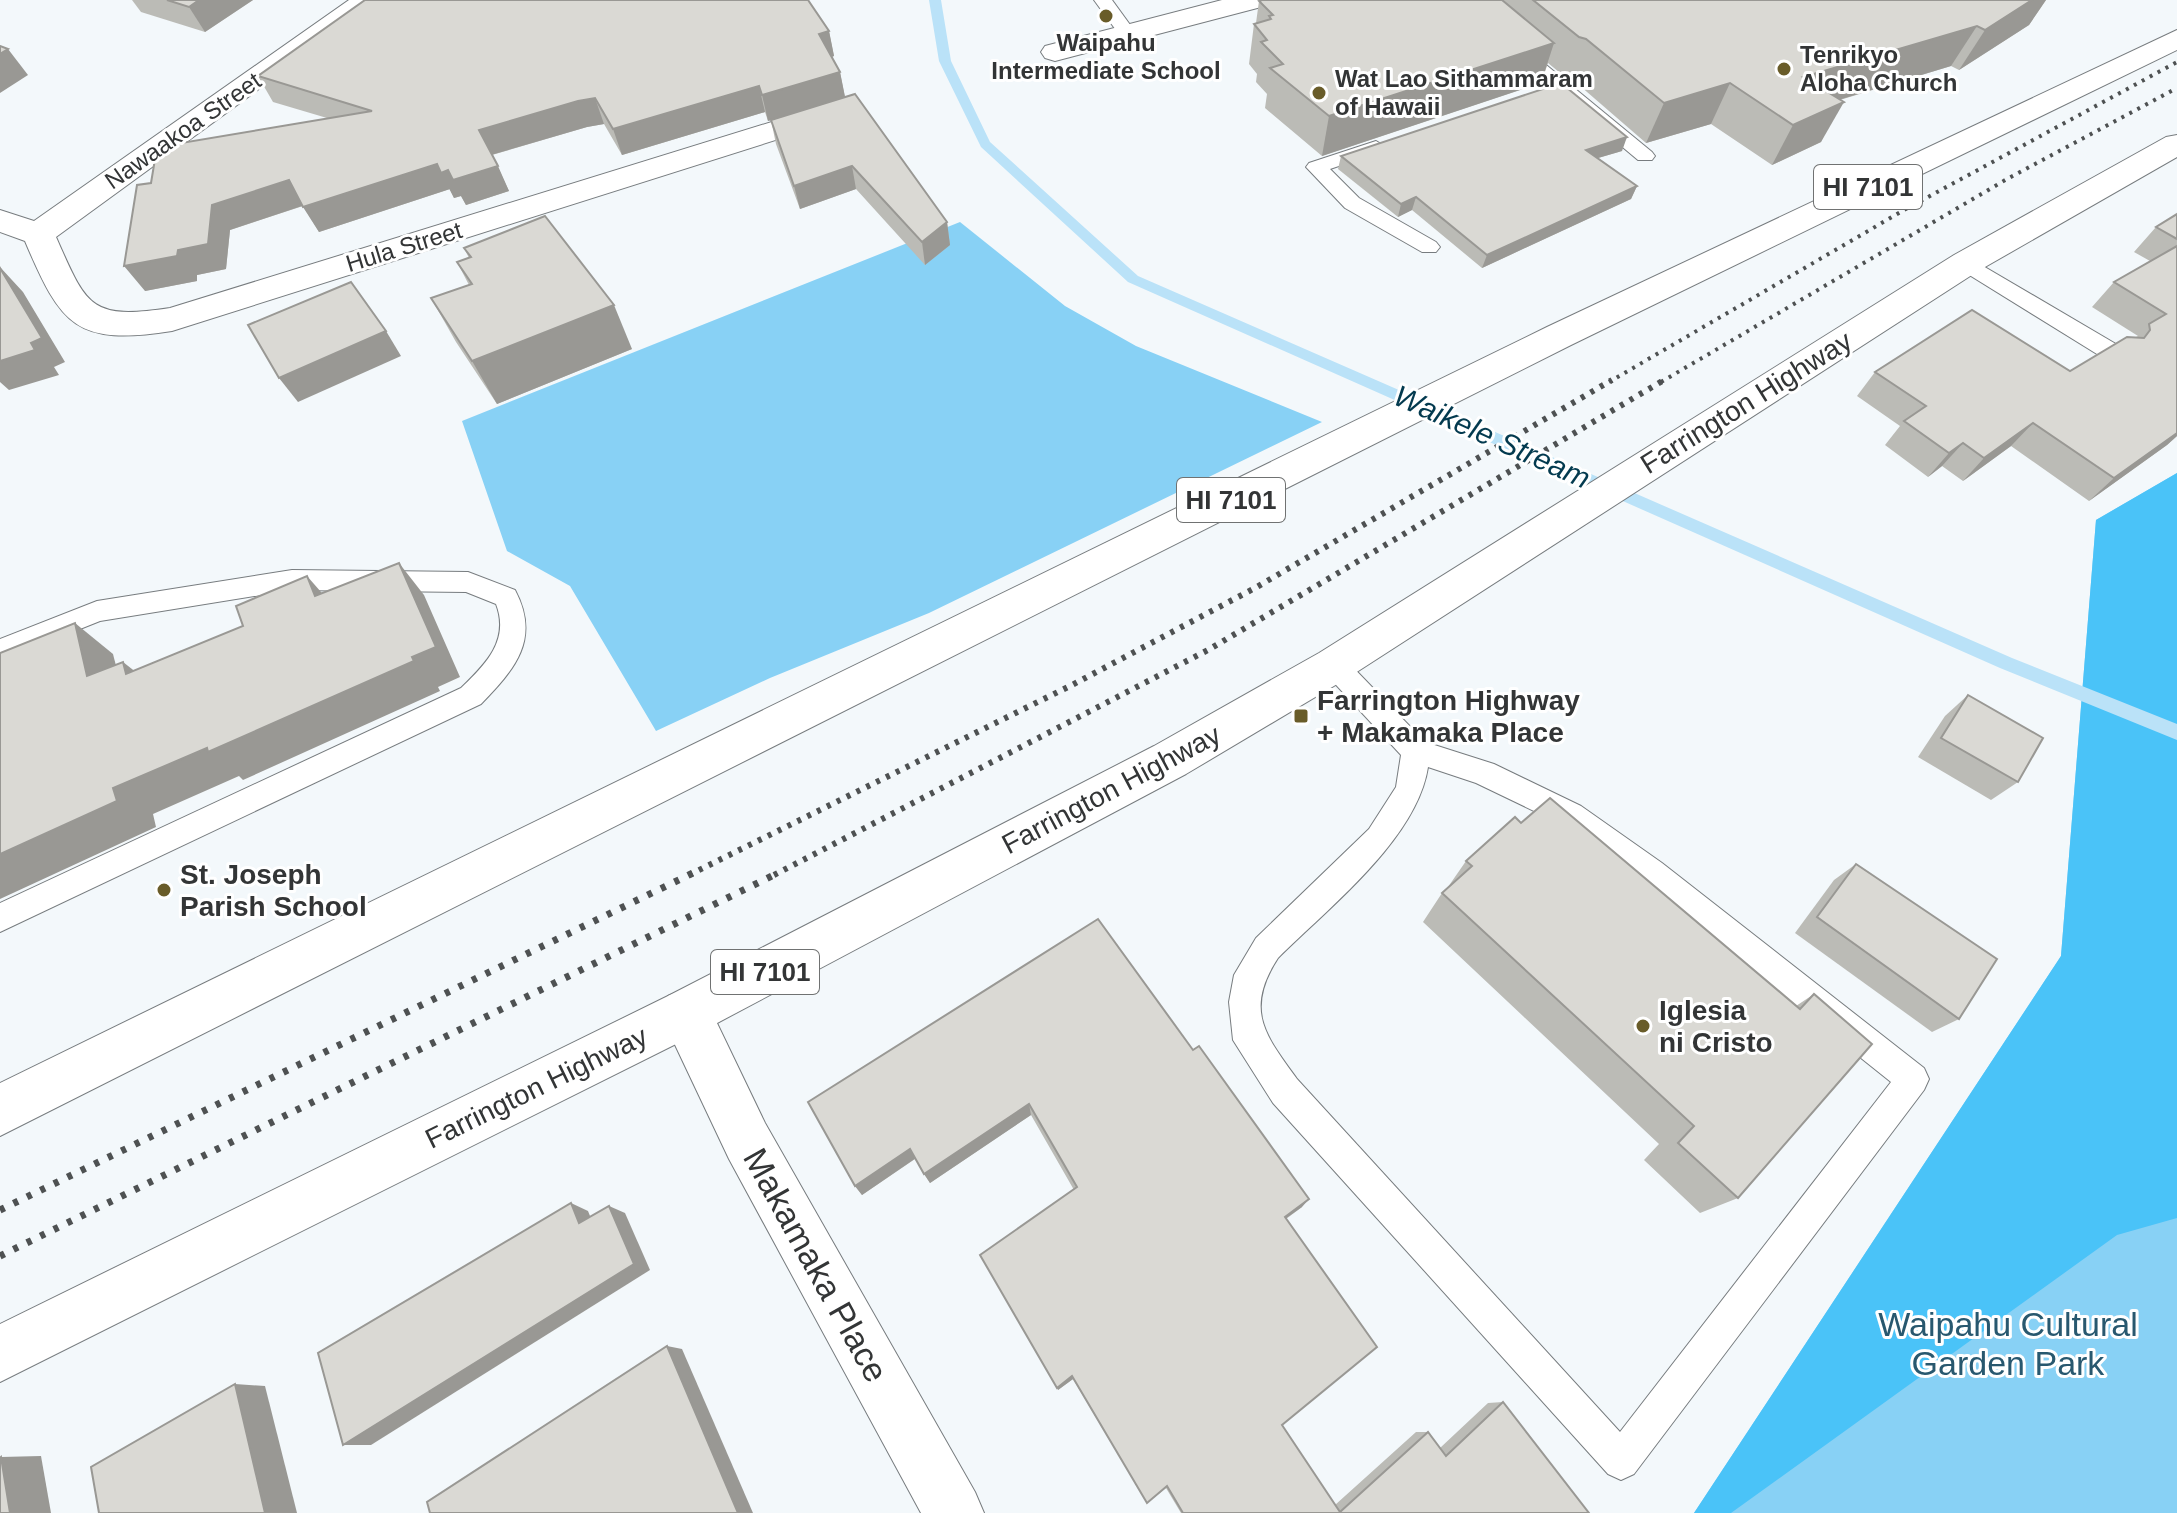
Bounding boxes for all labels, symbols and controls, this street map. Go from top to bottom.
marker: Waipahu Intermediate School [1097,7,1115,25]
place label: Waipahu Intermediate School [991,29,1221,84]
place label: Tenrikyo Aloha Church [1800,41,1957,96]
marker: Tenrikyo Aloha Church [1775,60,1793,78]
place label: Wat Lao Sithammaram of Hawaii [1335,65,1593,120]
street label: Nawaakoa Street [100,67,266,194]
marker: Wat Lao Sithammaram of Hawaii [1310,84,1328,102]
road number: HI 7101 [1814,165,1922,209]
street label: Hula Street [342,216,466,277]
street label: Farrington Highway [1635,325,1857,480]
water label: Waikele Stream [1389,379,1595,495]
road number: HI 7101 [1177,478,1285,522]
place label: Farrington Highway + Makamaka Place [1317,685,1580,748]
marker: Farrington Highway + Makamaka Place [1292,707,1310,725]
street label: Farrington Highway [997,719,1226,860]
place label: St. Joseph Parish School [180,859,367,922]
marker: St. Joseph Parish School [155,881,173,899]
road number: HI 7101 [711,950,819,994]
place label: Iglesia ni Cristo [1659,995,1773,1058]
marker: Iglesia ni Cristo [1634,1017,1652,1035]
street label: Farrington Highway [420,1020,652,1155]
street label: Makamaka Place [736,1142,896,1388]
park label: Waipahu Cultural Garden Park [1878,1305,2138,1382]

